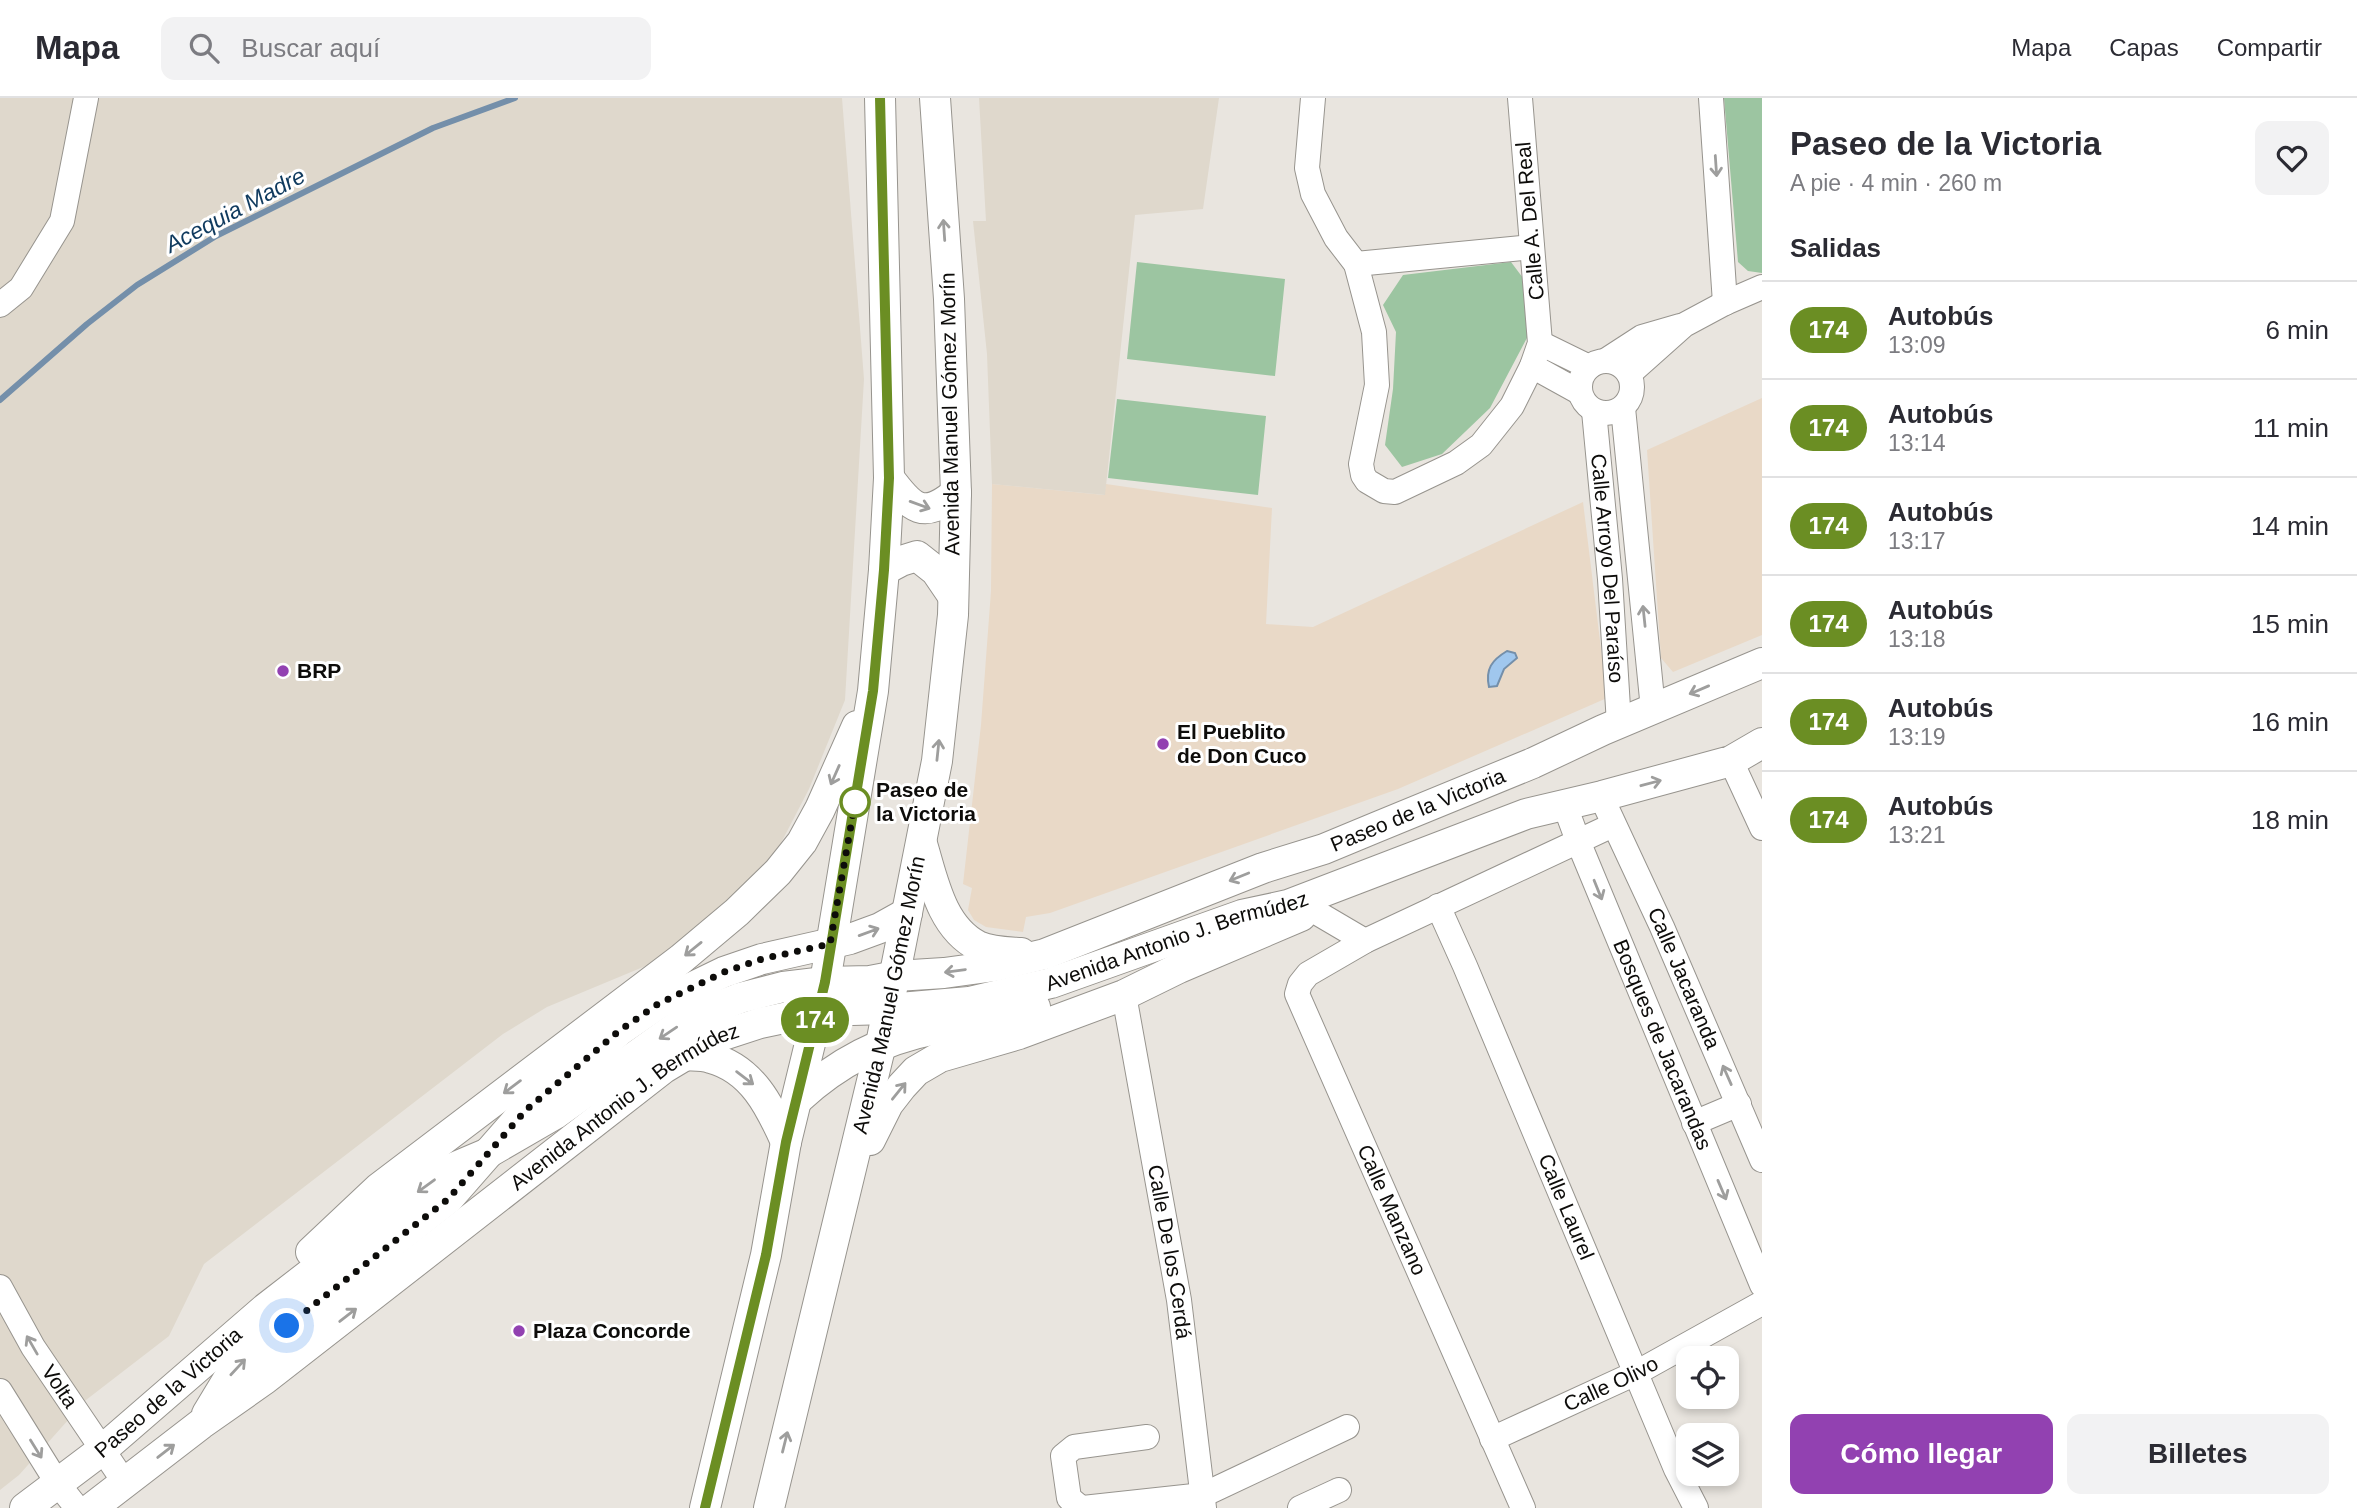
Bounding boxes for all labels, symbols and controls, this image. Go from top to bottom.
search box [161,17,651,80]
text: Mapa [35,29,119,66]
icon: search [185,29,223,67]
text: Buscar aquí [241,33,380,63]
text: Mapa [2011,34,2071,61]
text: Capas [2109,34,2179,61]
text: Compartir [2217,34,2322,61]
button: heart [2255,121,2329,195]
text: Paseo de la Victoria [1790,125,2101,162]
street label: Calle A. Del Real [1511,141,1548,301]
one-way arrow [1710,154,1723,177]
water label: Acequia Madre [159,162,309,259]
text: A pie · 4 min · 260 m [1790,170,2002,196]
one-way arrow [938,218,951,241]
text: Salidas [1790,233,1881,263]
street label: Avenida Manuel Gómez Morín [936,272,963,556]
text: Autobús [1888,301,1993,331]
text: 6 min [2265,315,2329,345]
text: 174 [1808,316,1849,343]
text: 13:09 [1888,332,1946,358]
text: Autobús [1888,399,1993,429]
text: 11 min [2253,413,2329,443]
text: 174 [1808,414,1849,441]
text: 13:14 [1888,430,1946,456]
street label: Calle Arroyo Del Paraíso [1587,453,1628,684]
text: Autobús [1888,497,1993,527]
one-way arrow [908,500,930,512]
text: 14 min [2251,511,2329,541]
text: 174 [1808,512,1849,539]
text: 13:17 [1888,528,1946,554]
text: Autobús [1888,595,1993,625]
one-way arrow [1637,606,1650,628]
text: 15 min [2251,609,2329,639]
text: 174 [1808,610,1849,637]
text: 13:18 [1888,626,1946,652]
place label: BRP [297,659,341,682]
marker: BRP [275,663,291,679]
one-way arrow [1689,684,1711,697]
text: Autobús [1888,693,1993,723]
text: 16 min [2251,707,2329,737]
text: 174 [1808,708,1849,735]
place label: El Pueblito de Don Cuco [1177,720,1307,767]
text: 13:19 [1888,724,1946,750]
marker: El Pueblito de Don Cuco [1155,736,1171,752]
one-way arrow [932,739,945,762]
one-way arrow [828,764,841,786]
street label: Paseo de la Victoria [1327,764,1509,856]
one-way arrow [1639,776,1661,789]
place label: Paseo de la Victoria [876,778,976,825]
marker: Paseo de la Victoria [840,787,870,817]
text: Autobús [1888,791,1993,821]
text: 18 min [2251,805,2329,835]
text: 174 [1808,806,1849,833]
text: 13:21 [1888,822,1946,848]
street label: Avenida Manuel Gómez Morín [848,854,929,1136]
one-way arrow [1229,871,1251,884]
one-way arrow [1592,878,1605,900]
street label: Avenida Antonio J. Bermúdez [1042,886,1311,995]
street label: Calle Jacaranda [1644,904,1725,1053]
one-way arrow [858,924,880,937]
street label: Bosques de Jacarandas [1609,936,1717,1153]
one-way arrow [684,941,702,957]
one-way arrow [944,965,967,978]
line badge: 174 [775,997,855,1043]
text: 174 [795,1006,835,1033]
street label: Avenida Antonio J. Bermúdez [506,1019,742,1194]
one-way arrow [659,1026,679,1040]
one-way arrow [1720,1064,1733,1086]
one-way arrow [735,1070,754,1085]
one-way arrow [503,1080,522,1094]
one-way arrow [891,1082,907,1100]
street label: Calle Manzano [1353,1141,1431,1278]
street label: Calle Laurel [1534,1151,1599,1263]
street label: Calle De los Cerdá [1144,1163,1196,1341]
one-way arrow [417,1178,436,1193]
one-way arrow [1716,1179,1729,1201]
your location [269,1308,304,1343]
one-way arrow [338,1308,357,1323]
place label: Plaza Concorde [533,1319,691,1342]
street label: Paseo de la Victoria [90,1322,246,1462]
marker: Plaza Concorde [511,1323,527,1339]
one-way arrow [25,1335,39,1355]
map controls [1676,1346,1739,1486]
button: locate [1676,1346,1739,1409]
street label: Calle Olivo [1560,1351,1662,1416]
one-way arrow [230,1358,247,1375]
street label: Volta [37,1360,83,1412]
button: Cómo llegar [1790,1414,2053,1494]
button: Billetes [2067,1414,2329,1494]
button: layers [1676,1423,1739,1486]
one-way arrow [779,1431,792,1454]
one-way arrow [29,1439,43,1459]
one-way arrow [156,1444,174,1459]

